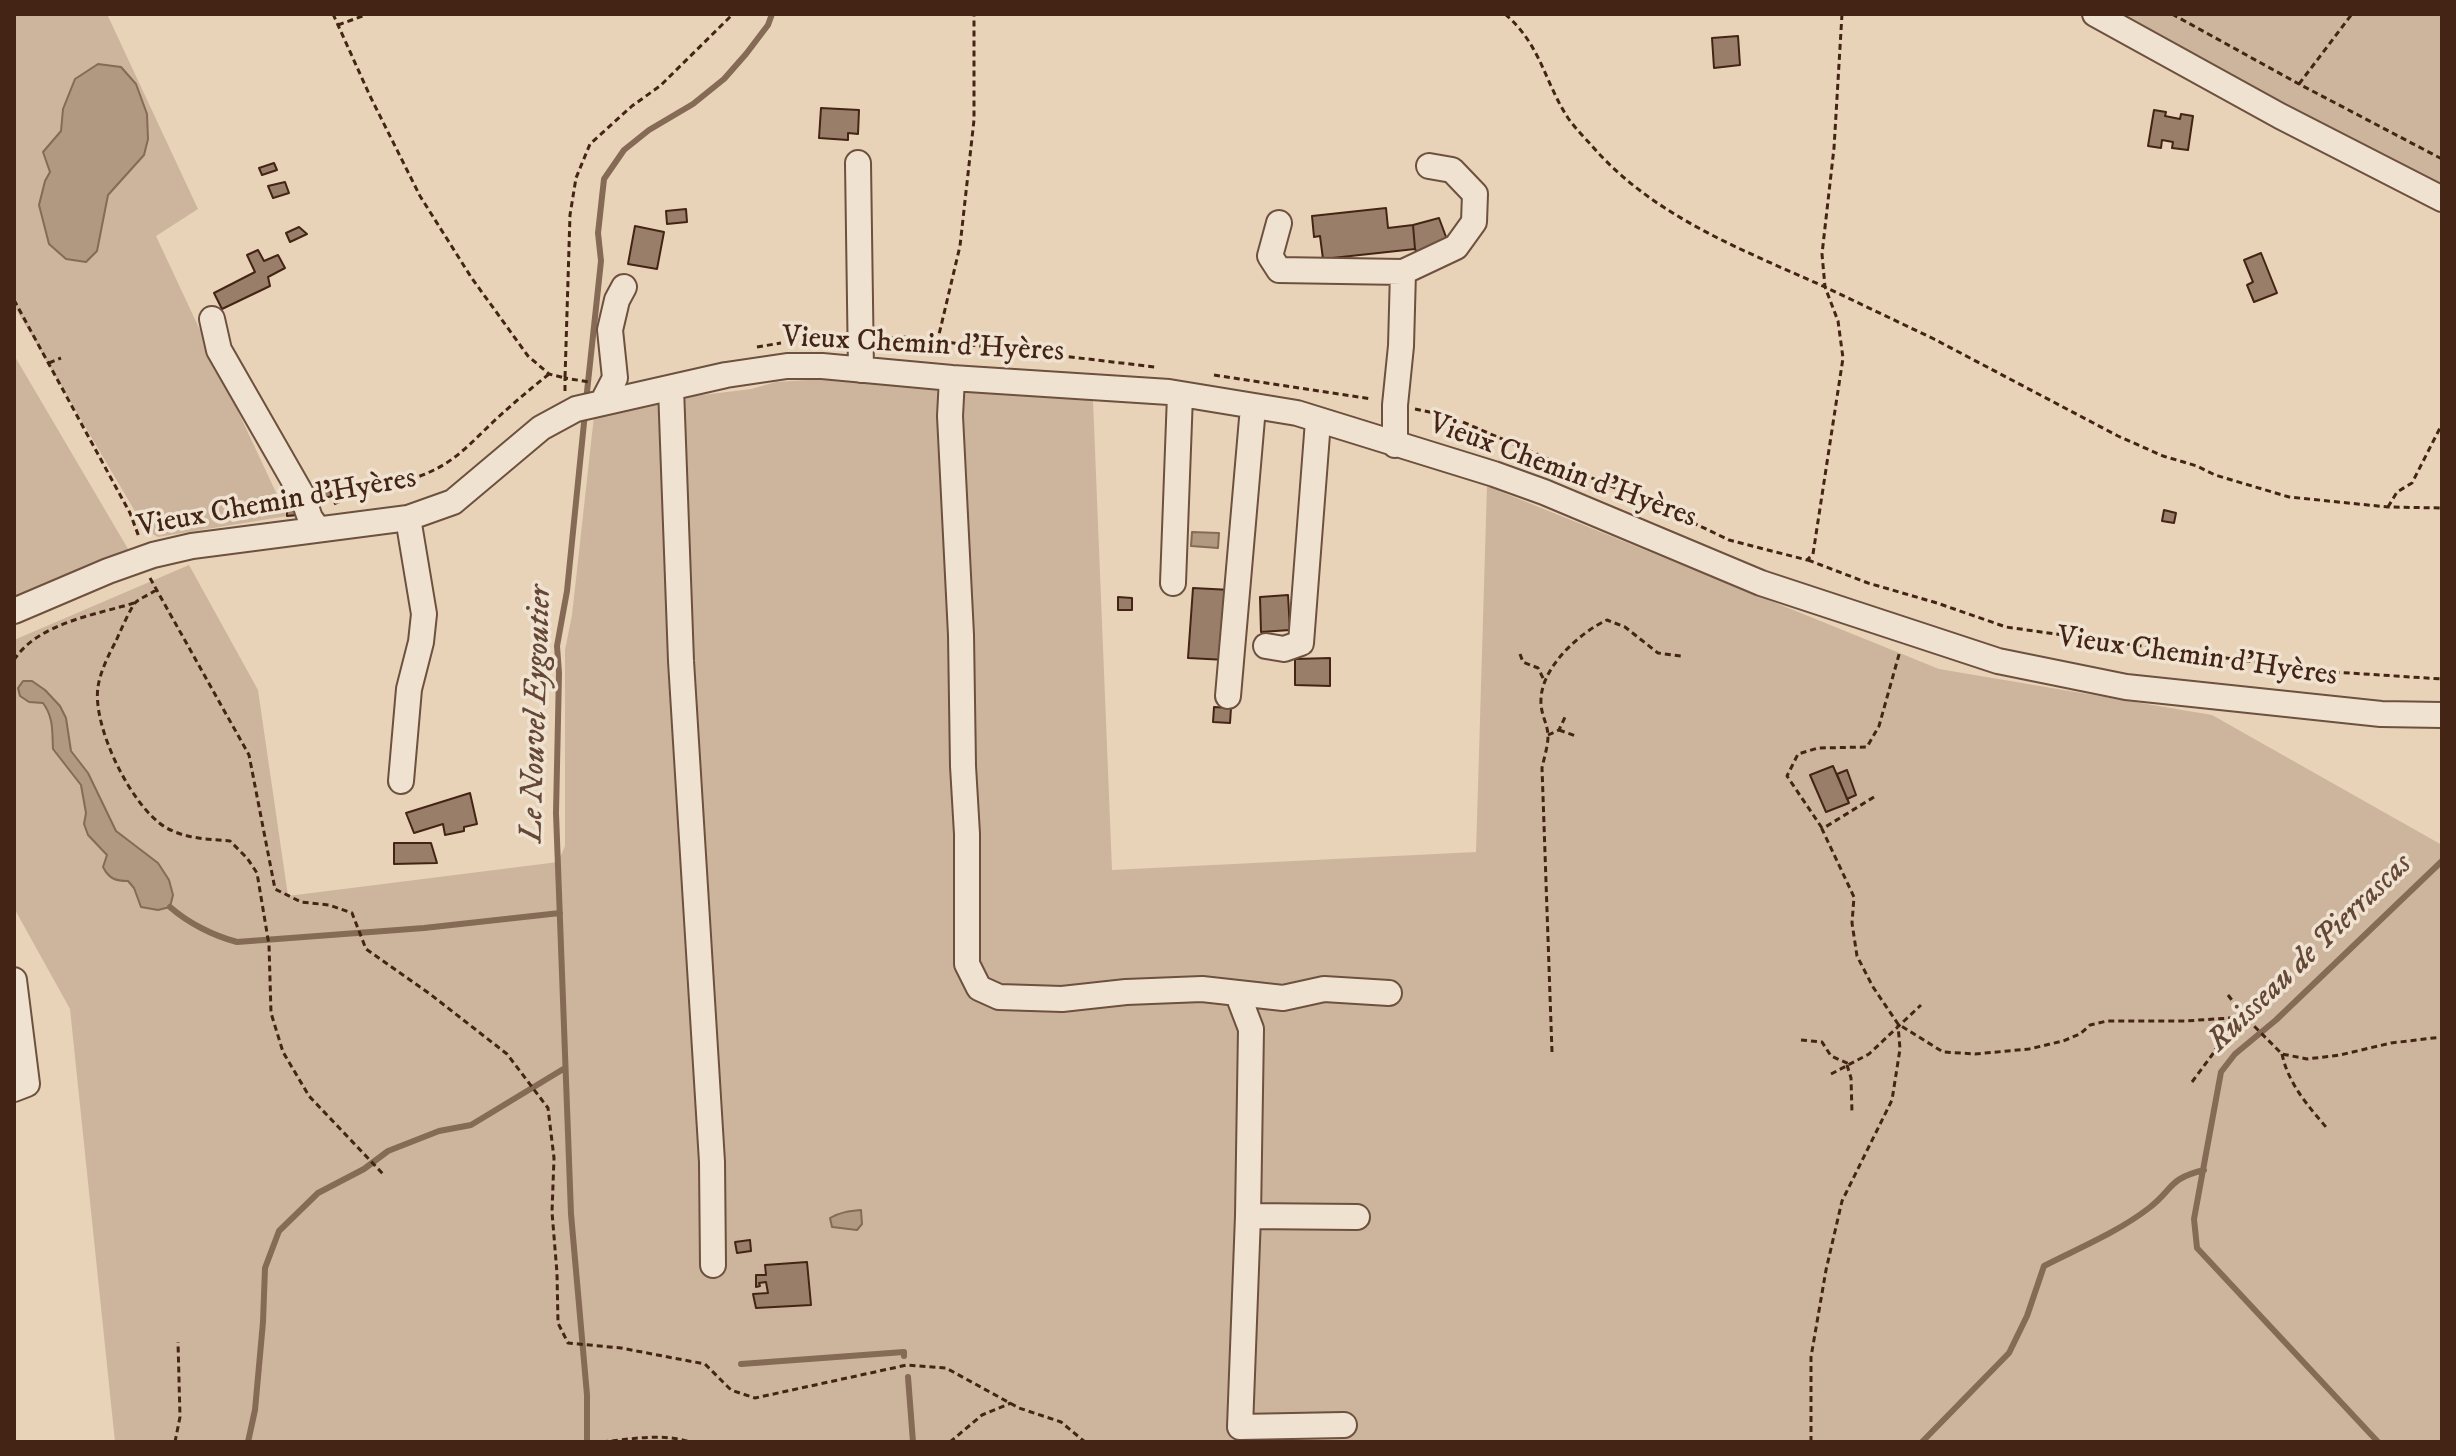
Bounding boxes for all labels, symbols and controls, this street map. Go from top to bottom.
street label: Vieux Chemin d'Hyères [781,321,1065,371]
street label: Vieux Chemin d'Hyères [1423,407,1701,537]
street label: Vieux Chemin d'Hyères [135,462,419,546]
water label: Le Nouvel Eygoutier [514,585,562,843]
street label: Vieux Chemin d'Hyères [2055,621,2339,695]
water label: Ruisseau de Pierrascas [2201,847,2421,1061]

